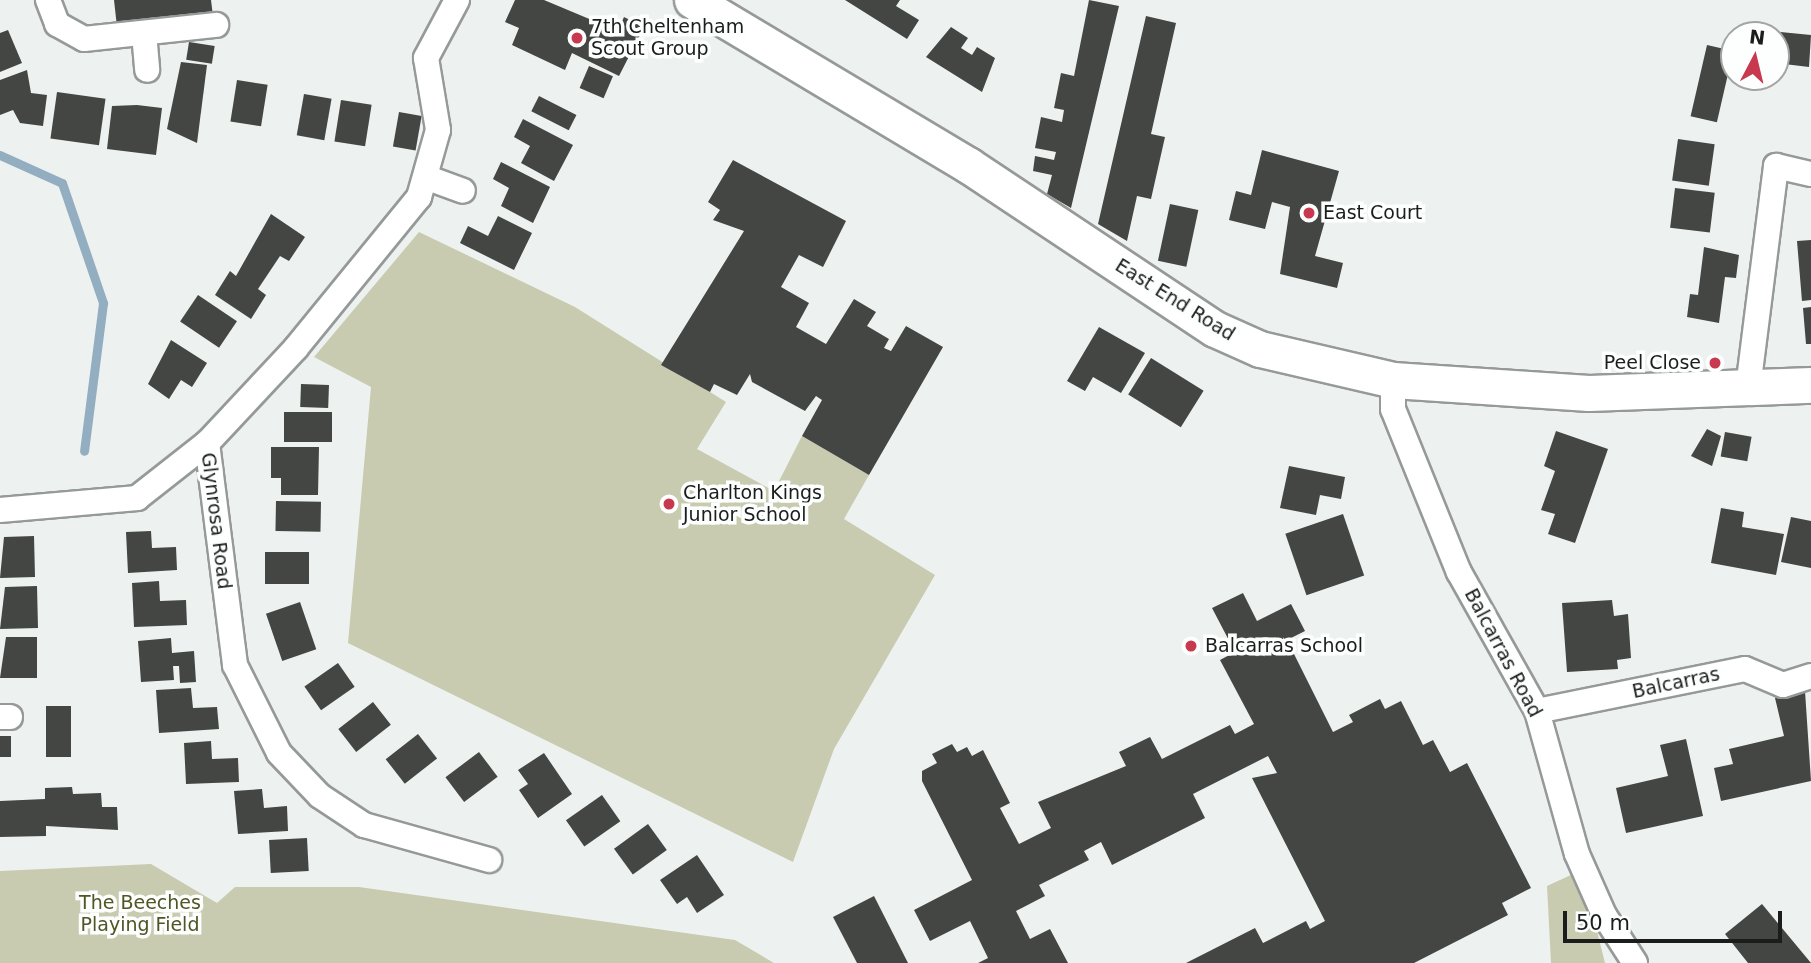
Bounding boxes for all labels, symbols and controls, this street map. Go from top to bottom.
place label: 7th Cheltenham Scout Group [591,16,744,60]
north arrow [1720,21,1790,91]
text: N [1748,25,1767,49]
marker: 7th Cheltenham Scout Group [569,30,585,46]
place label: East Court [1323,202,1422,224]
marker: East Court [1301,205,1317,221]
street label: East End Road [1111,254,1239,346]
place label: Peel Close [1604,352,1701,374]
marker: Peel Close [1707,355,1723,371]
street label: Glynrosa Road [196,451,236,591]
place label: Charlton Kings Junior School [683,482,822,526]
marker: Charlton Kings Junior School [661,496,677,512]
street label: Balcarras Road [1459,585,1547,721]
place label: Balcarras School [1205,635,1363,657]
marker: Balcarras School [1183,638,1199,654]
street label: Balcarras [1630,663,1722,703]
park label: The Beeches Playing Field [79,892,201,936]
scale bar [1566,897,1785,941]
text: 50 m [1576,911,1630,935]

